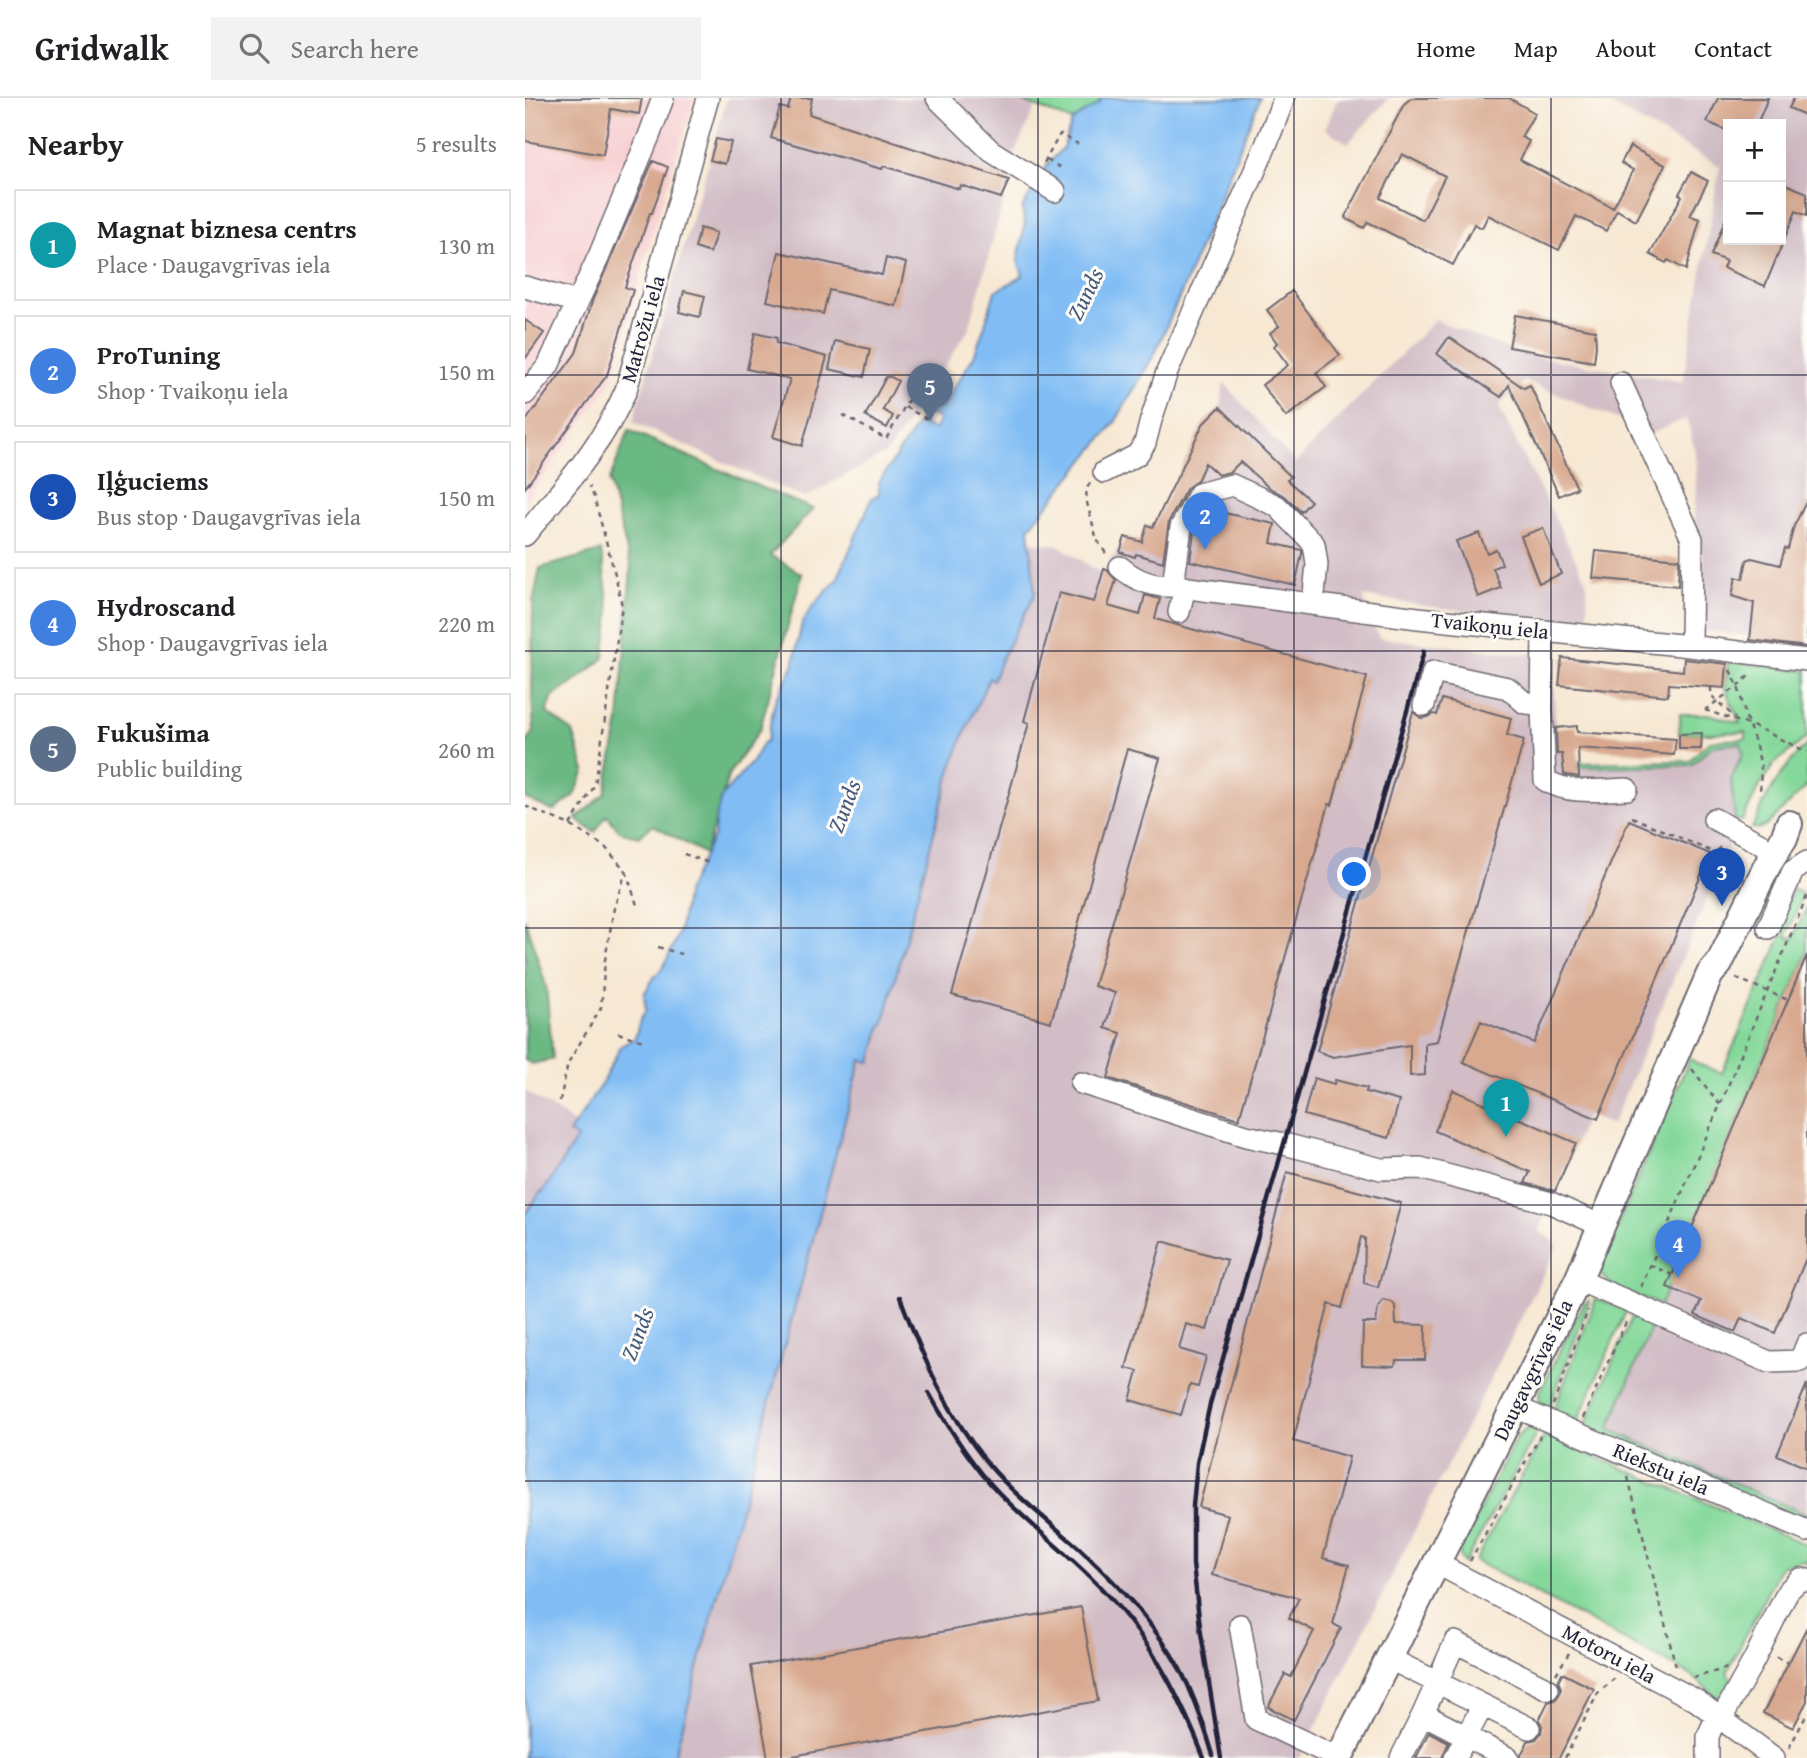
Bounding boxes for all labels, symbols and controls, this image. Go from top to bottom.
search box [211,17,701,80]
text: Gridwalk [35,24,169,72]
icon: search [235,29,273,67]
text: Search here [291,29,419,68]
text: Home [1417,31,1476,66]
text: Map [1514,31,1558,66]
text: About [1596,31,1656,66]
text: Contact [1694,31,1772,66]
map controls [1723,119,1786,245]
button: + [1723,119,1786,182]
text: Nearby [28,122,124,166]
text: 5 results [416,127,497,160]
button: − [1723,182,1786,245]
text: Magnat biznesa centrs [97,209,357,248]
text: 1 [47,229,59,262]
text: 130 m [438,229,495,262]
text: Place · Daugavgrīvas iela [97,248,330,281]
water label: Zunds [1058,261,1112,325]
street label: Matrožu iela [612,271,673,386]
text: ProTuning [97,335,220,374]
text: 2 [47,355,59,388]
text: 150 m [438,355,495,388]
pin: 5 [907,363,953,421]
text: Shop · Tvaikoņu iela [97,374,288,407]
text: Iļģuciems [97,461,209,500]
text: 3 [47,481,59,514]
text: 150 m [438,481,495,514]
pin: 2 [1182,492,1228,550]
text: Bus stop · Daugavgrīvas iela [97,500,361,533]
text: Hydroscand [97,587,235,626]
street label: Tvaikoņu iela [1430,604,1550,647]
text: 4 [47,607,59,640]
text: 220 m [438,607,495,640]
text: Shop · Daugavgrīvas iela [97,626,328,659]
text: Fukušima [97,713,210,752]
text: 5 [47,733,59,766]
text: 260 m [438,733,495,766]
text: Public building [97,752,242,785]
water label: Zunds [818,774,869,837]
pin: 3 [1699,848,1745,906]
your location [1337,857,1371,891]
pin: 1 [1483,1079,1529,1137]
pin: 4 [1655,1220,1701,1278]
street label: Daugavgrīvas iela [1485,1294,1580,1446]
water label: Zunds [611,1302,662,1365]
street label: Riekstu iela [1608,1434,1714,1503]
street label: Motoru iela [1557,1616,1662,1691]

